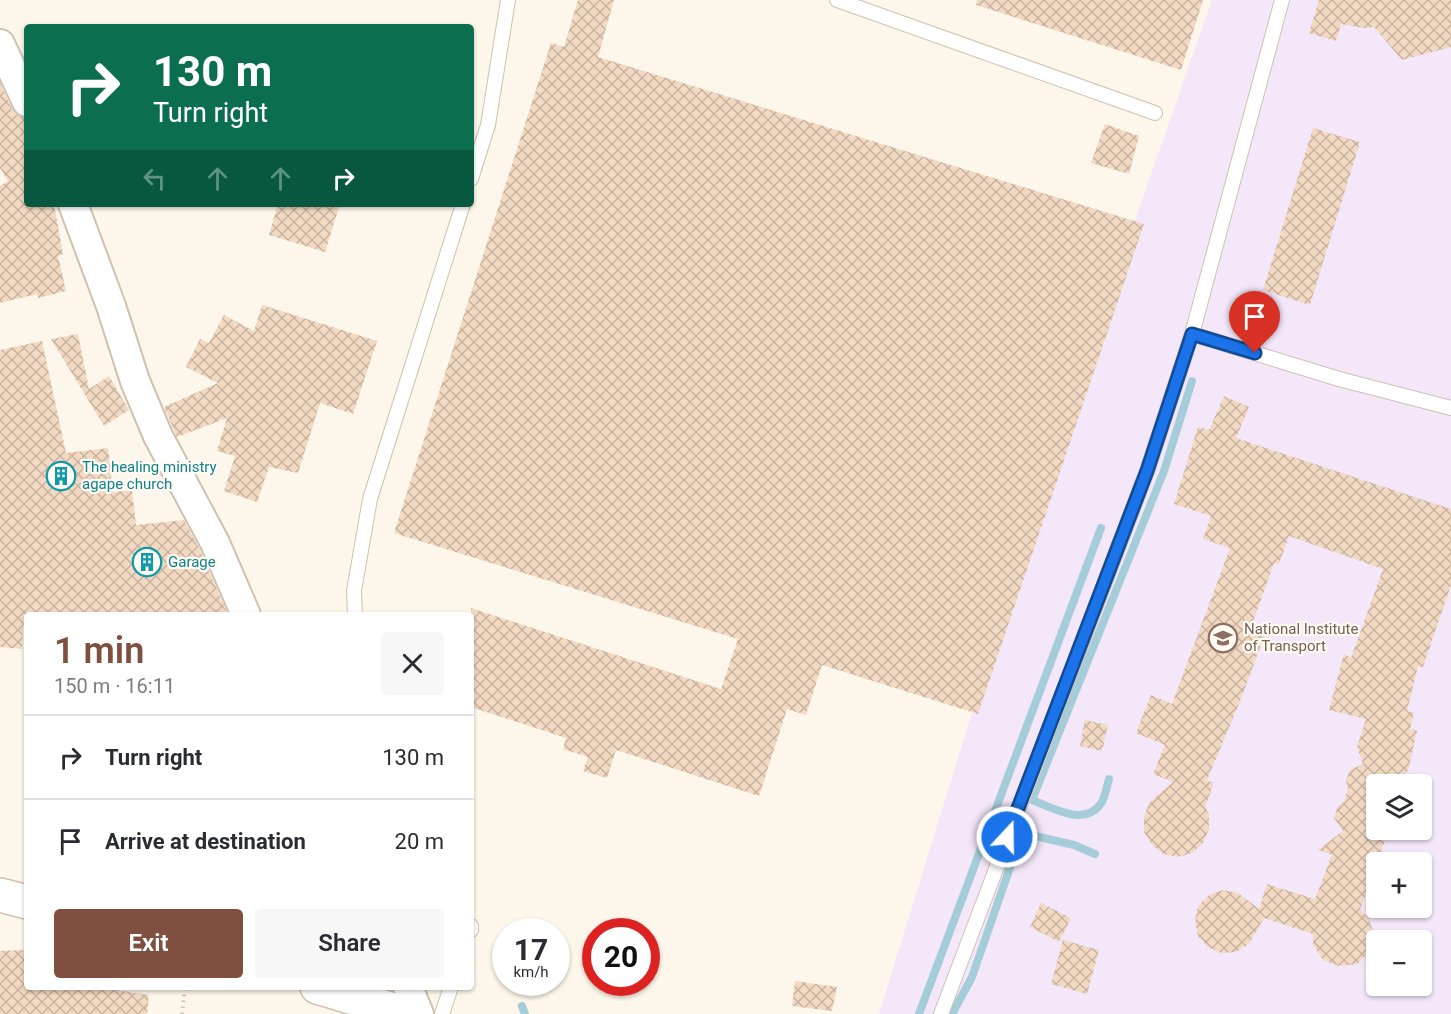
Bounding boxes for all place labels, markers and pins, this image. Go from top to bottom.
pin [1229,291,1280,353]
place label: The healing ministry agape church [82,458,217,493]
building icon: The healing ministry agape church [45,460,77,492]
building icon: Garage [131,546,163,578]
place label: Garage [168,553,216,571]
place label: National Institute of Transport [1244,620,1359,655]
school or university icon: National Institute of Transport [1207,622,1239,654]

